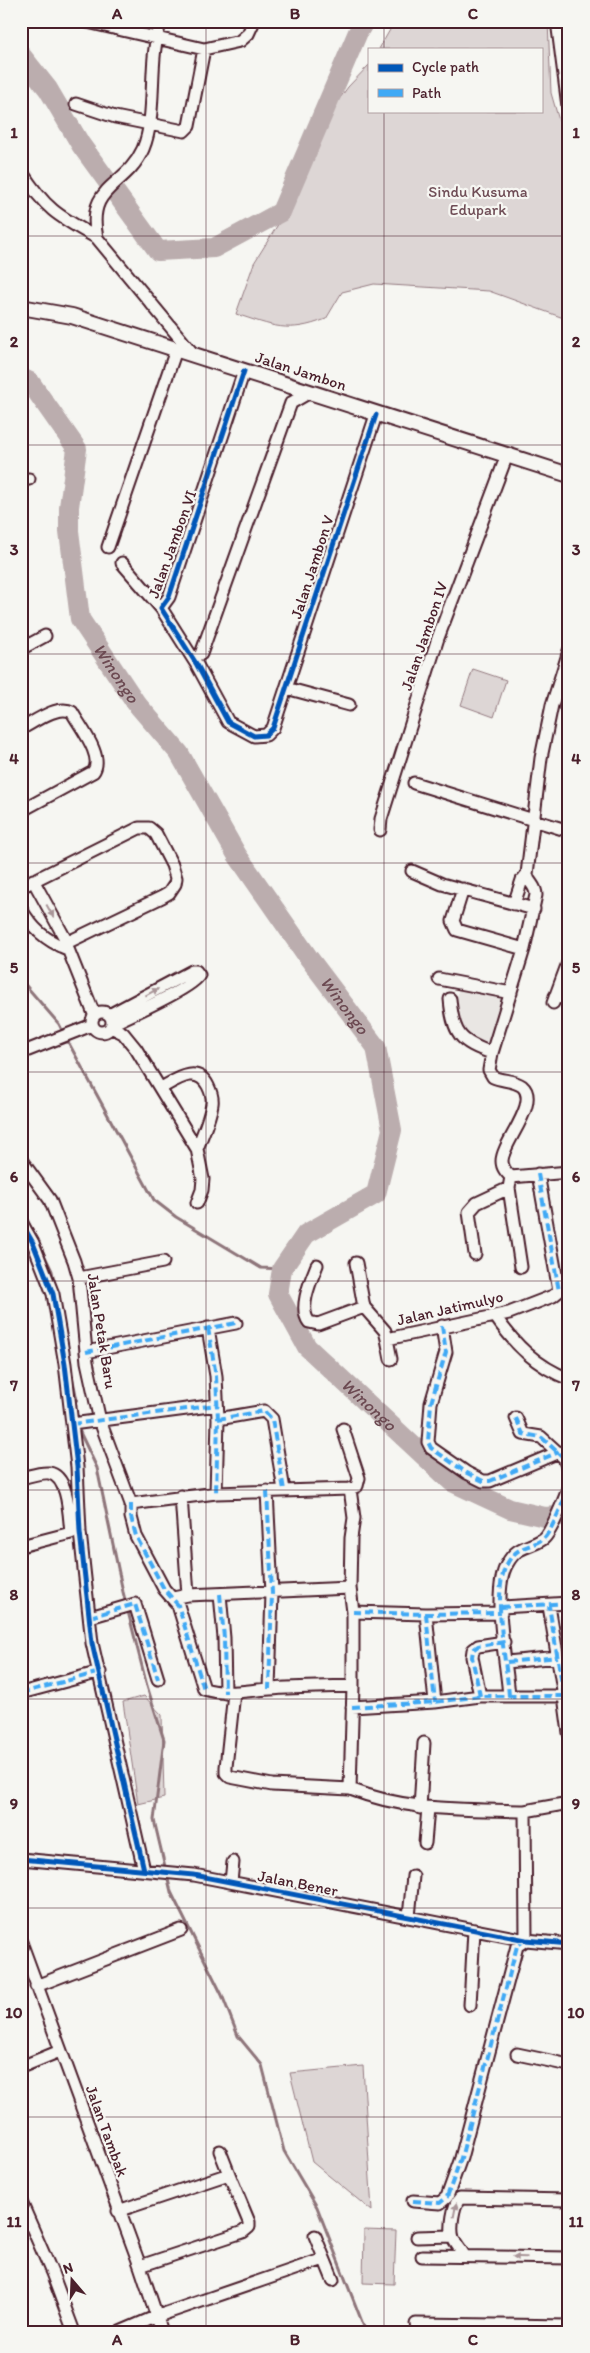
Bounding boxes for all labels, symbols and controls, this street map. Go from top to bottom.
text: A [111,4,123,23]
text: B [290,4,301,23]
text: C [468,4,479,23]
legend [368,48,542,112]
text: Cycle path [412,58,479,76]
text: Path [412,84,441,102]
text: 1 [10,123,18,142]
text: 1 [572,123,580,142]
park label: Sindu Kusuma Edupark [428,182,528,219]
text: 2 [10,332,19,351]
text: 2 [572,332,581,351]
street label: Jalan Jambon [253,347,349,395]
street label: Jalan Jambon VI [144,487,200,601]
street label: Jalan Jambon V [286,512,338,621]
text: 3 [10,540,19,559]
text: 3 [572,540,581,559]
street label: Jalan Jambon IV [397,579,452,693]
water label: Winongo [88,639,144,708]
text: 4 [9,749,19,768]
text: 4 [571,749,581,768]
one-way arrow [46,904,54,918]
text: 5 [10,958,19,977]
text: 5 [572,958,581,977]
water label: Winongo [315,972,374,1039]
one-way arrow [145,988,160,996]
text: 6 [10,1167,19,1186]
text: 6 [572,1167,581,1186]
street label: Jalan Petak Baru [83,1272,121,1390]
street label: Jalan Jatimulyo [395,1287,505,1329]
water label: Winongo [337,1374,402,1436]
text: 7 [9,1376,18,1395]
text: 7 [571,1376,580,1395]
text: 8 [10,1585,19,1604]
text: 8 [572,1585,581,1604]
text: 9 [10,1794,18,1813]
text: 9 [572,1794,580,1813]
street label: Jalan Bener [256,1866,340,1900]
text: 10 [5,2003,23,2022]
text: 10 [567,2003,585,2022]
street label: Jalan Tambak [82,2083,132,2179]
one-way arrow [452,2202,460,2218]
text: 11 [7,2212,22,2231]
text: 11 [569,2212,584,2231]
one-way arrow [512,2252,528,2260]
north arrow [48,2256,98,2306]
text: N [61,2259,75,2278]
text: A [111,2330,123,2349]
text: B [290,2330,301,2349]
text: C [468,2330,479,2349]

